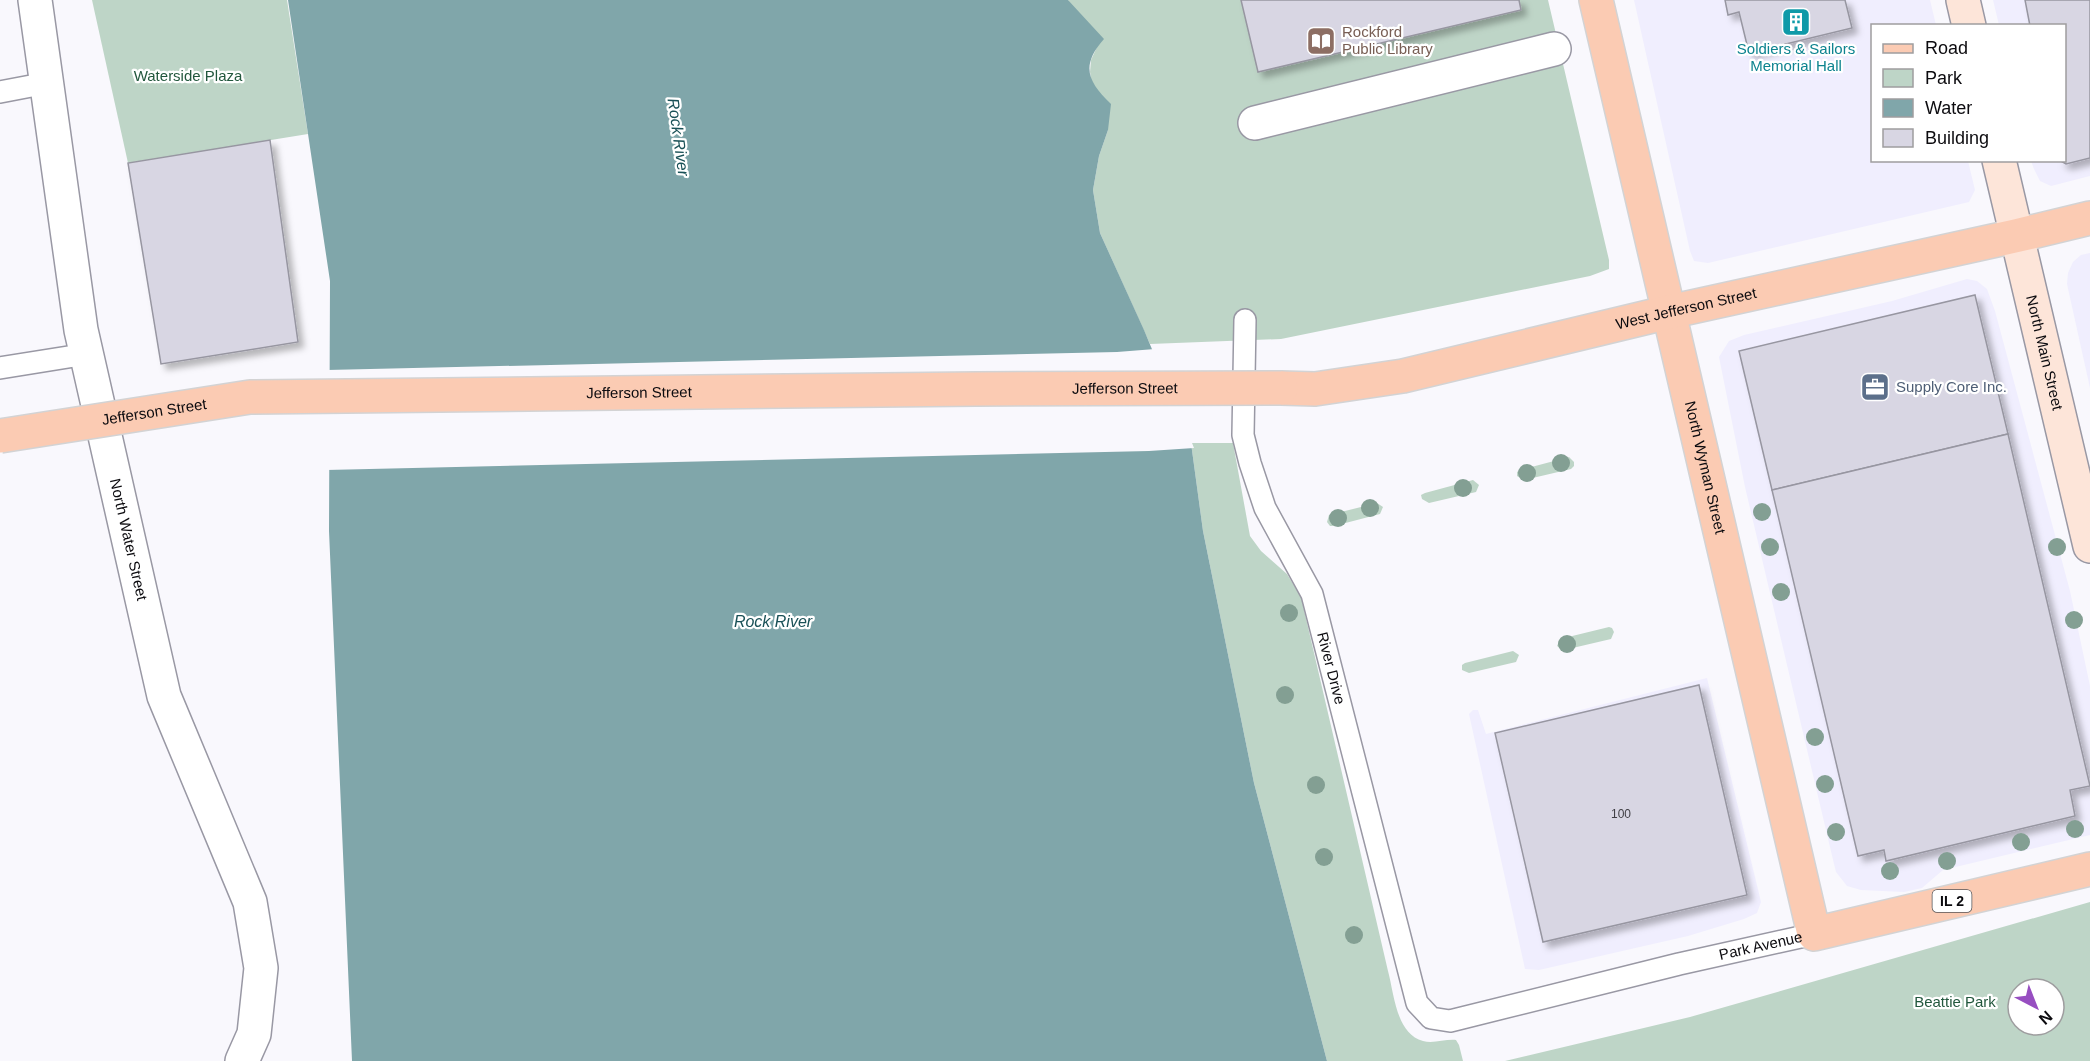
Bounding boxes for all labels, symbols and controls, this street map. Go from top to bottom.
building icon: Soldiers & Sailors Memorial Hall [1780,6,1812,38]
place label: Rockford Public Library [1342,23,1433,57]
legend [1871,24,2066,162]
library icon: Rockford Public Library [1305,25,1337,57]
text: Road [1925,38,1968,58]
place label: Soldiers & Sailors Memorial Hall [1737,40,1855,74]
park label: Waterside Plaza [134,67,243,84]
text: Park [1925,68,1963,88]
water label: Rock River [665,97,692,178]
text: Water [1925,98,1972,118]
text: Building [1925,128,1989,148]
street label: West Jefferson Street [1614,284,1759,333]
street label: North Main Street [2023,293,2067,413]
office icon: Supply Core Inc. [1859,371,1891,403]
place label: Supply Core Inc. [1896,378,2007,395]
street label: Jefferson Street [1072,379,1179,397]
street label: Jefferson Street [586,383,693,401]
street label: Jefferson Street [101,395,208,428]
street label: North Wyman Street [1682,399,1729,536]
street label: North Water Street [107,477,151,603]
water label: Rock River [734,613,813,630]
street label: River Drive [1314,630,1349,706]
house number: 100 [1611,807,1631,821]
road number: IL 2 [1932,890,1972,912]
street label: Park Avenue [1717,928,1804,963]
north arrow [2006,977,2066,1037]
park label: Beattie Park [1914,993,1996,1010]
text: N [2036,1008,2056,1028]

